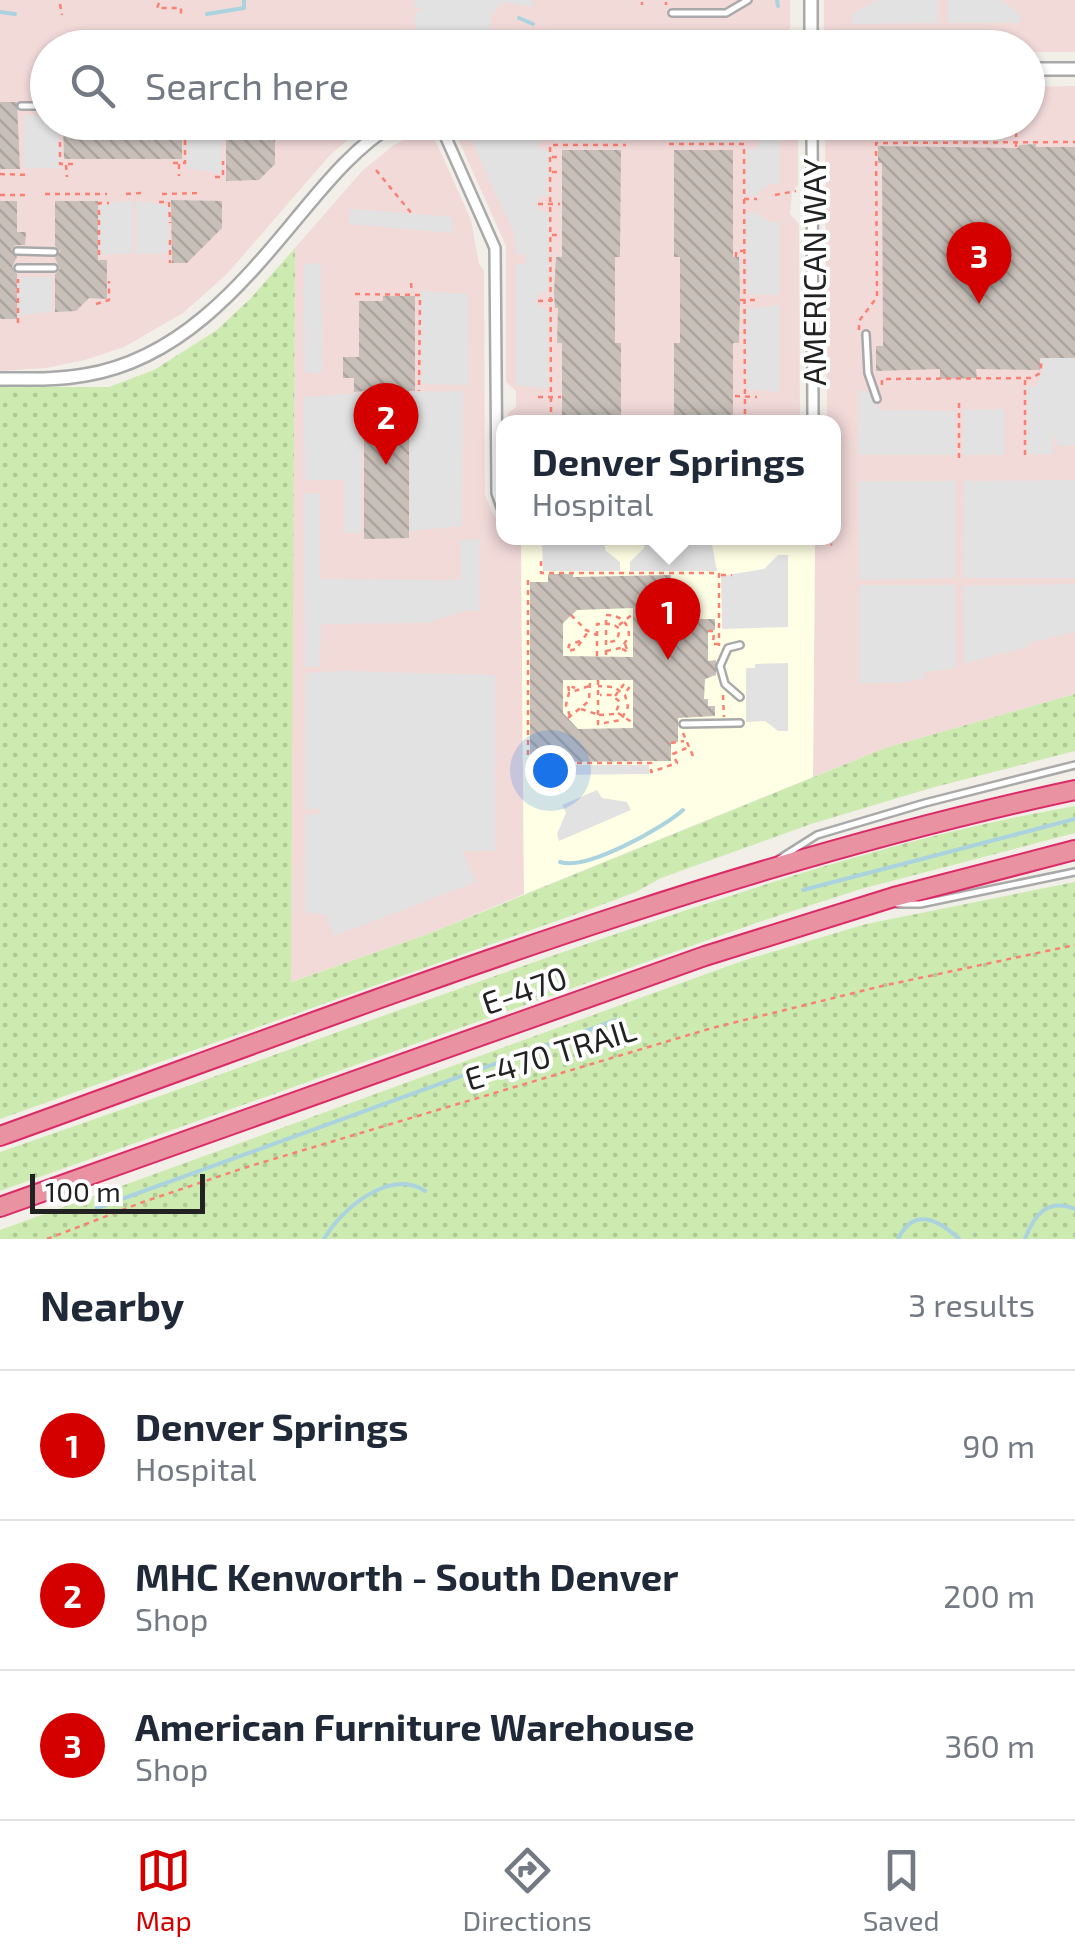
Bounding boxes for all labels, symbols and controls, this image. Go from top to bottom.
search box [30,30,1045,140]
icon: search [65,58,120,113]
text: Search here [145,62,349,108]
street label: AMERICAN WAY [794,158,832,386]
pin: 3 [946,222,1012,304]
pin: 2 [354,382,418,465]
popup [496,415,841,545]
text: Denver Springs [532,438,805,484]
text: Hospital [532,484,653,522]
pin: 1 [636,578,700,660]
your location [525,745,576,796]
street label: E-470 [476,957,572,1021]
street label: E-470 TRAIL [460,1009,640,1097]
scale bar [30,1169,205,1214]
text: 100 m [45,1174,121,1208]
text: Nearby [40,1279,184,1329]
text: 3 results [908,1285,1035,1323]
text: Denver Springs [135,1403,408,1449]
text: 1 [66,1426,79,1464]
text: 90 m [962,1426,1035,1464]
text: Hospital [135,1449,257,1487]
text: MHC Kenworth - South Denver [135,1553,679,1599]
text: 2 [63,1576,82,1614]
text: 200 m [943,1576,1035,1614]
text: Shop [135,1599,208,1637]
text: American Furniture Warehouse [135,1703,695,1749]
text: 3 [63,1726,82,1764]
text: 360 m [944,1726,1035,1764]
text: Shop [135,1749,208,1787]
tab: Map [135,1843,192,1937]
tab: Directions [463,1843,592,1937]
tab: Saved [863,1843,940,1937]

